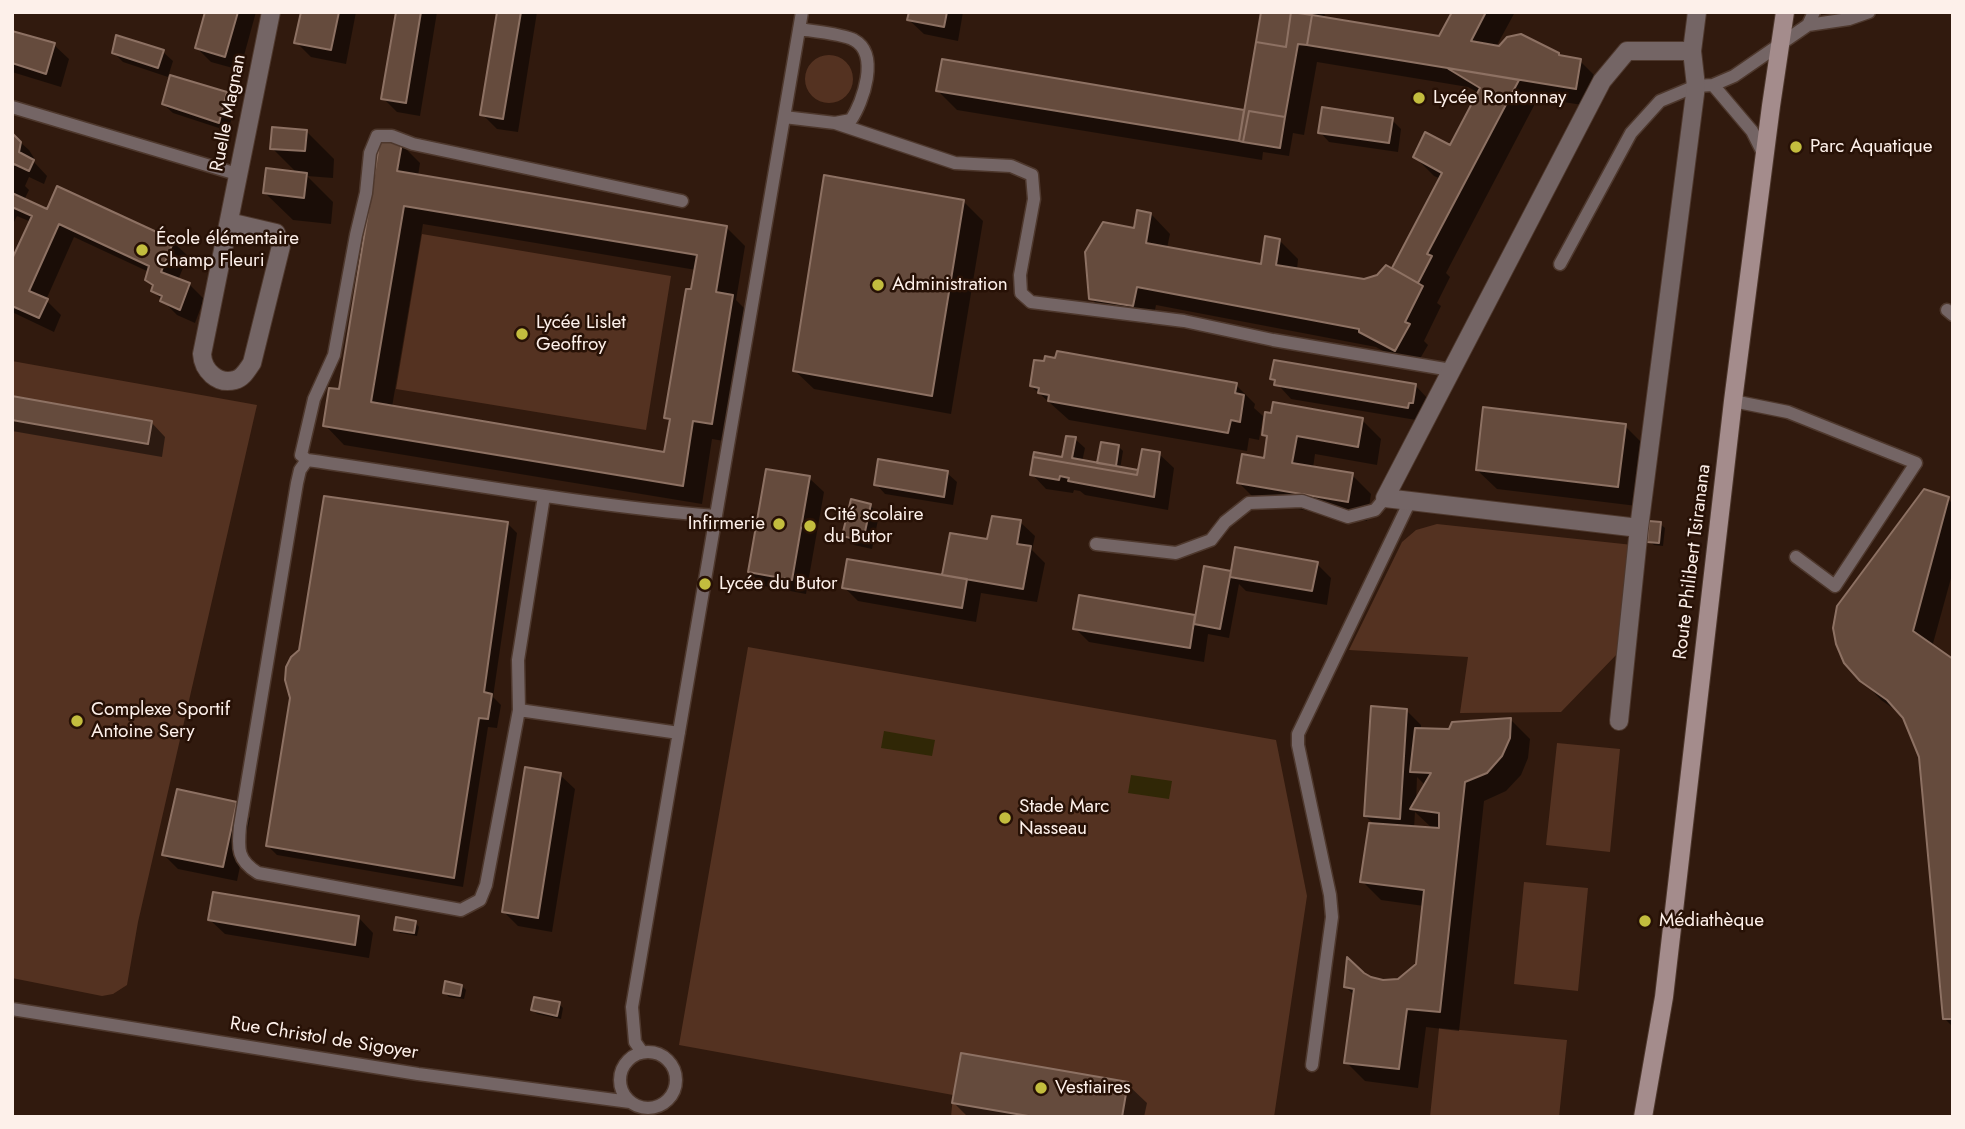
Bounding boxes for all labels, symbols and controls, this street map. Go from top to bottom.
street label: Ruelle Magnan [206,52,252,174]
place label: Lycée Rontonnay [1433,87,1566,109]
marker: Lycée Rontonnay [1411,90,1427,106]
place label: Parc Aquatique [1810,136,1933,158]
marker: Parc Aquatique [1788,139,1804,155]
place label: École élémentaire Champ Fleuri [156,228,299,272]
marker: École élémentaire Champ Fleuri [134,242,150,258]
place label: Administration [892,274,1008,296]
marker: Administration [870,277,886,293]
place label: Lycée Lislet Geoffroy [536,312,626,356]
marker: Lycée Lislet Geoffroy [514,326,530,342]
street label: Route Philibert Tsiranana [1670,463,1716,661]
place label: Cité scolaire du Butor [824,504,924,548]
place label: Infirmerie [688,513,765,535]
marker: Infirmerie [771,516,787,532]
marker: Cité scolaire du Butor [802,518,818,534]
place label: Lycée du Butor [719,573,838,595]
marker: Lycée du Butor [697,576,713,592]
place label: Complexe Sportif Antoine Sery [91,699,230,743]
marker: Complexe Sportif Antoine Sery [69,713,85,729]
place label: Stade Marc Nasseau [1019,796,1109,840]
marker: Stade Marc Nasseau [997,810,1013,826]
place label: Médiathèque [1659,910,1764,932]
marker: Médiathèque [1637,913,1653,929]
street label: Rue Christol de Sigoyer [228,1013,420,1065]
place label: Vestiaires [1055,1077,1131,1099]
marker: Vestiaires [1033,1080,1049,1096]

